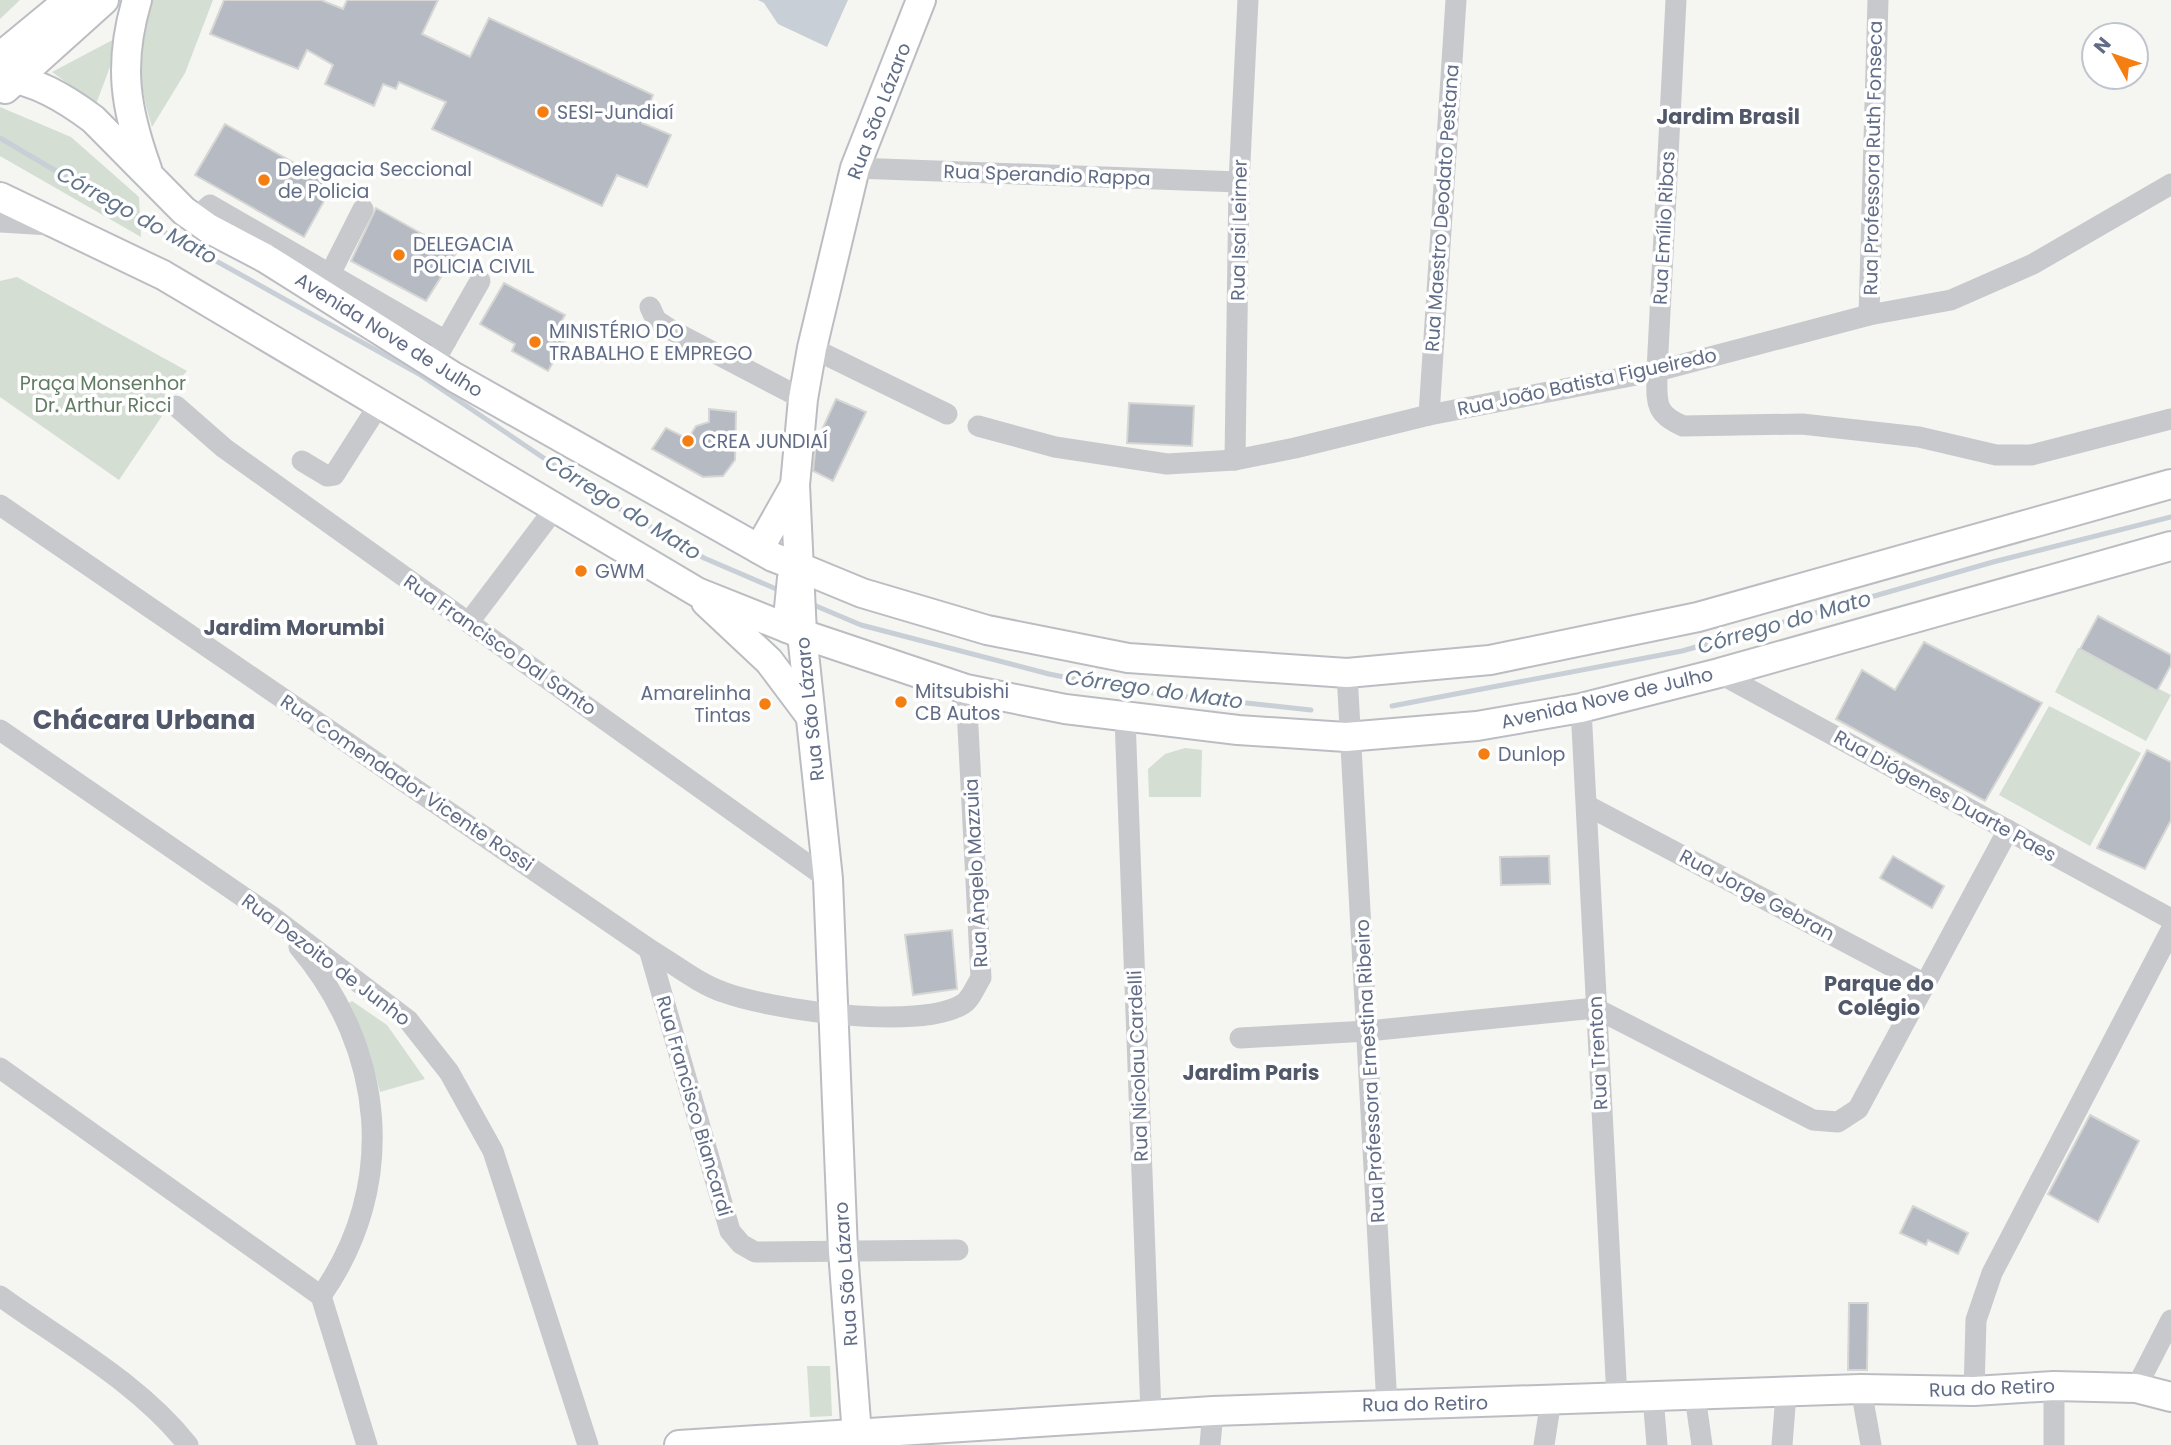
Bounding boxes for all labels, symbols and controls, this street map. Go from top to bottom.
street label: Rua Professora Ruth Fonseca [1857,20,1889,296]
north arrow [2080,21,2150,91]
text: N [2087,31,2117,60]
street label: Rua São Lázaro [840,39,918,183]
street label: Rua Maestro Deodato Pestana [1418,63,1466,353]
place label: SESI-Jundiaí [557,99,674,126]
district label: Jardim Brasil [1656,102,1800,131]
marker: SESI-Jundiaí [535,104,551,120]
street label: Rua Emílio Ribas [1646,150,1682,306]
place label: Delegacia Seccional de Policia [278,156,472,205]
street label: Rua Sperandio Rappa [943,158,1151,192]
water label: Córrego do Mato [51,159,223,271]
street label: Rua Isai Leirner [1224,159,1254,301]
marker: Delegacia Seccional de Policia [256,172,272,188]
place label: DELEGACIA POLICIA CIVIL [413,231,534,280]
marker: DELEGACIA POLICIA CIVIL [391,247,407,263]
street label: Avenida Nove de Julho [290,266,488,404]
place label: MINISTÉRIO DO TRABALHO E EMPREGO [549,318,752,367]
marker: MINISTÉRIO DO TRABALHO E EMPREGO [527,334,543,350]
street label: Rua João Batista Figueiredo [1455,341,1719,423]
park label: Praça Monsenhor Dr. Arthur Ricci [20,370,186,419]
place label: CREA JUNDIAÍ [702,428,828,455]
marker: CREA JUNDIAÍ [680,433,696,449]
water label: Córrego do Mato [539,447,707,567]
place label: GWM [595,558,645,585]
marker: GWM [573,563,589,579]
street label: Rua Francisco Dal Santo [398,568,602,722]
water label: Córrego do Mato [1694,583,1874,661]
district label: Jardim Morumbi [203,613,385,642]
street label: Rua São Lázaro [789,636,831,782]
street label: Avenida Nove de Julho [1498,660,1716,736]
water label: Córrego do Mato [1063,662,1245,716]
place label: Mitsubishi CB Autos [915,678,1009,727]
place label: Amarelinha Tintas [640,680,751,729]
street label: Rua Comendador Vicente Rossi [275,688,539,878]
marker: Mitsubishi CB Autos [893,694,909,710]
marker: Amarelinha Tintas [757,696,773,712]
district label: Chácara Urbana [33,702,255,738]
street label: Rua Diógenes Duarte Paes [1829,724,2061,868]
place label: Dunlop [1498,741,1566,768]
marker: Dunlop [1476,746,1492,762]
street label: Rua Ângelo Mazzuia [958,778,994,968]
street label: Rua Jorge Gebran [1675,843,1839,947]
street label: Rua Dezoito de Junho [236,888,416,1032]
street label: Rua Professora Ernestina Ribeiro [1349,918,1391,1224]
district label: Parque do Colégio [1824,969,1934,1022]
street label: Rua Nicolau Cardelli [1121,970,1155,1162]
street label: Rua Francisco Biancardi [650,992,738,1220]
street label: Rua Trenton [1582,995,1614,1111]
district label: Jardim Paris [1183,1058,1319,1087]
street label: Rua São Lázaro [827,1201,865,1347]
street label: Rua do Retiro [1929,1372,2055,1404]
street label: Rua do Retiro [1362,1389,1488,1419]

